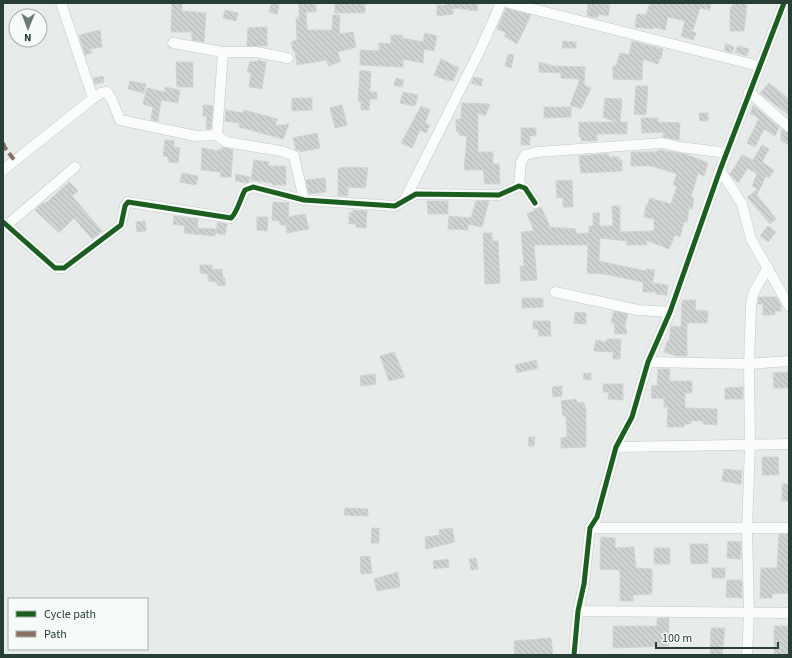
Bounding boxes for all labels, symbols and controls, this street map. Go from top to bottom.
north arrow [8,8,48,48]
text: N [24,30,32,45]
legend [8,598,148,650]
text: Cycle path [44,606,96,623]
scale bar [656,624,778,650]
text: Path [44,626,67,643]
text: 100 m [662,630,692,647]

